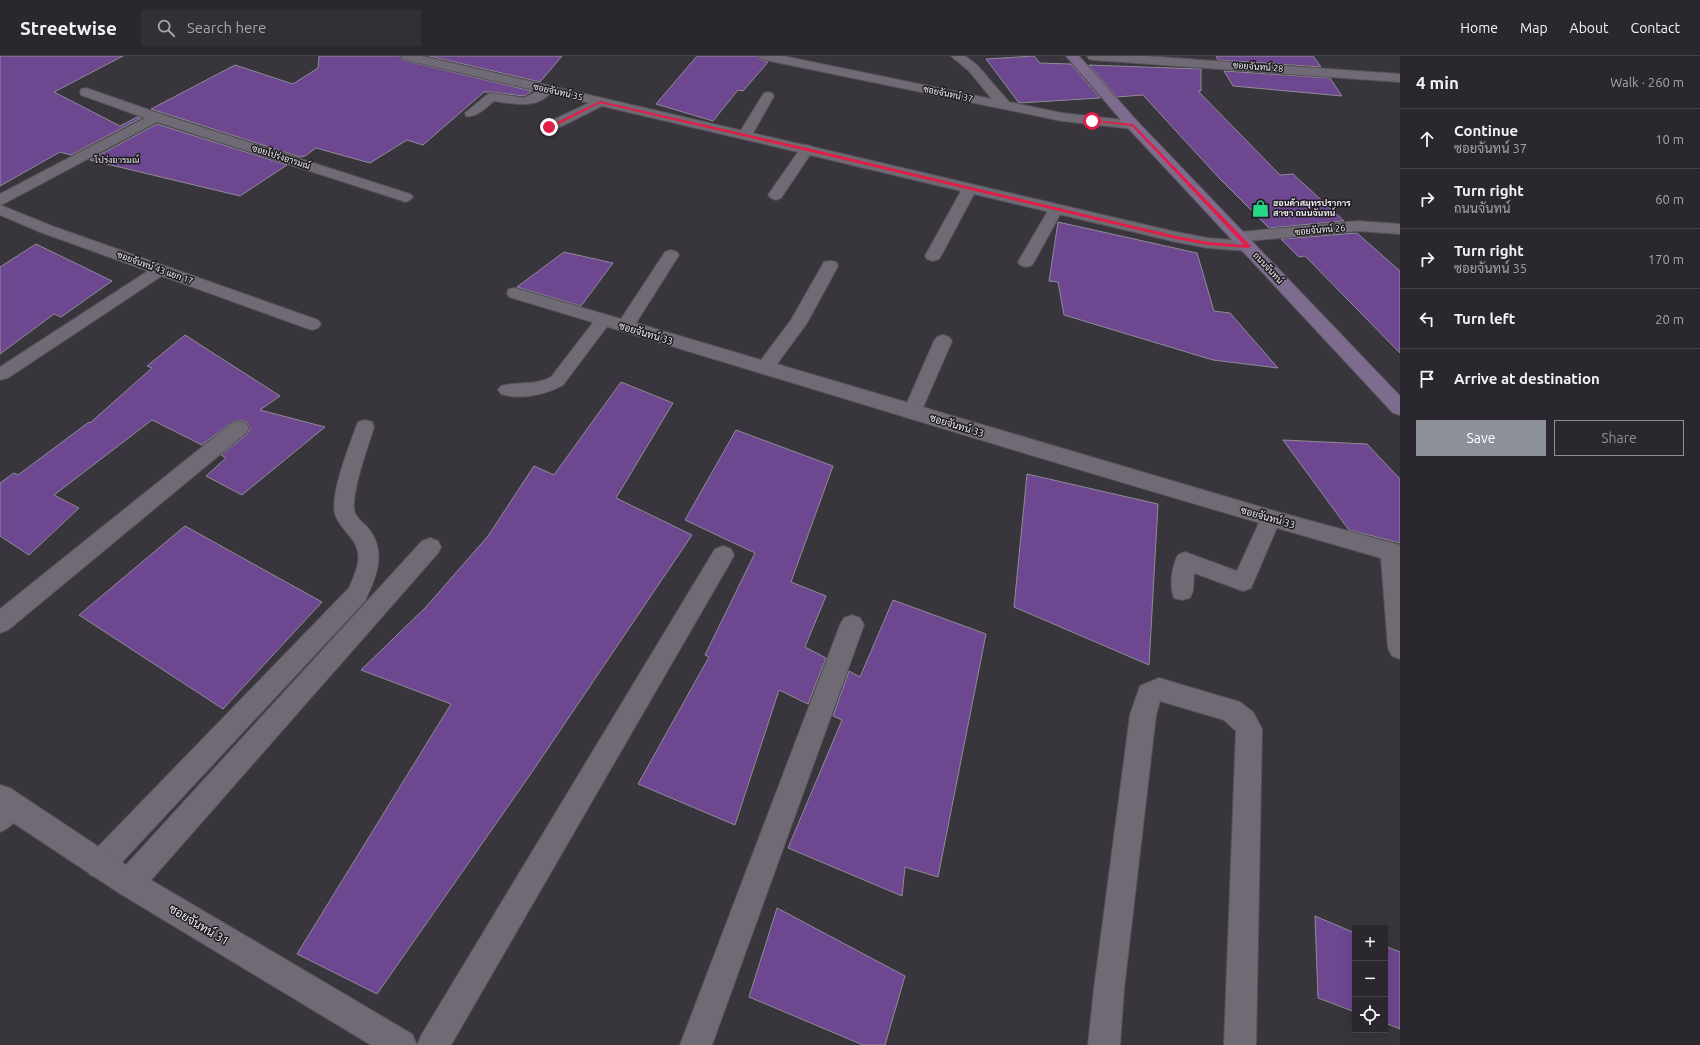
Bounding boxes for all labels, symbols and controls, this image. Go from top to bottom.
search box [141,10,421,46]
text: Streetwise [20,17,117,39]
icon: search [155,17,177,39]
text: Search here [187,19,266,36]
text: Home [1460,20,1498,36]
text: Map [1520,20,1548,36]
text: About [1570,20,1609,36]
text: Contact [1631,20,1680,36]
street label: ซอยจันทน์ 28 [1232,59,1284,74]
text: 4 min [1416,73,1459,92]
text: Walk · 260 m [1610,75,1684,89]
street label: ซอยจันทน์ 35 [532,80,584,103]
street label: ซอยจันทน์ 37 [922,83,974,104]
route start [1083,112,1101,130]
route end [540,118,558,136]
text: Continue [1454,122,1518,139]
icon: ahead [1416,128,1438,150]
text: 10 m [1655,132,1684,146]
text: ซอยจันทน์ 37 [1454,141,1527,155]
street label: ซอยโปร่งอารมณ์ [251,142,312,171]
district label: โปร่งอารมณ์ [94,154,140,165]
text: Turn right [1454,182,1524,199]
icon: right [1416,188,1438,210]
text: 60 m [1655,192,1684,206]
shop icon: ฮอนด้าสมุทรปราการ สาขา ถนนจันทน์ [1250,198,1270,218]
place label: ฮอนด้าสมุทรปราการ สาขา ถนนจันทน์ [1273,198,1351,218]
text: ถนนจันทน์ [1454,201,1510,215]
street label: ซอยจันทน์ 26 [1294,222,1346,237]
text: Turn right [1454,242,1524,259]
icon: right [1416,248,1438,270]
street label: ซอยจันทน์ 43 แยก 17 [116,249,195,286]
street label: ถนนจันทน์ [1251,250,1286,286]
text: 170 m [1648,252,1684,266]
text: ซอยจันทน์ 35 [1454,261,1527,275]
icon: left [1416,308,1438,330]
text: Turn left [1454,310,1515,327]
text: 20 m [1655,312,1684,326]
street label: ซอยจันทน์ 33 [617,318,675,347]
icon: arrive [1416,368,1438,390]
text: Arrive at destination [1454,370,1600,387]
street label: ซอยจันทน์ 33 [928,410,986,439]
button: Save [1416,420,1546,456]
button: Share [1554,420,1684,456]
street label: ซอยจันทน์ 33 [1239,503,1297,531]
street label: ซอยจันทน์ 31 [167,901,232,948]
map controls [1352,925,1388,1033]
button: + [1352,925,1388,961]
button: − [1352,961,1388,997]
button: locate [1352,997,1388,1033]

